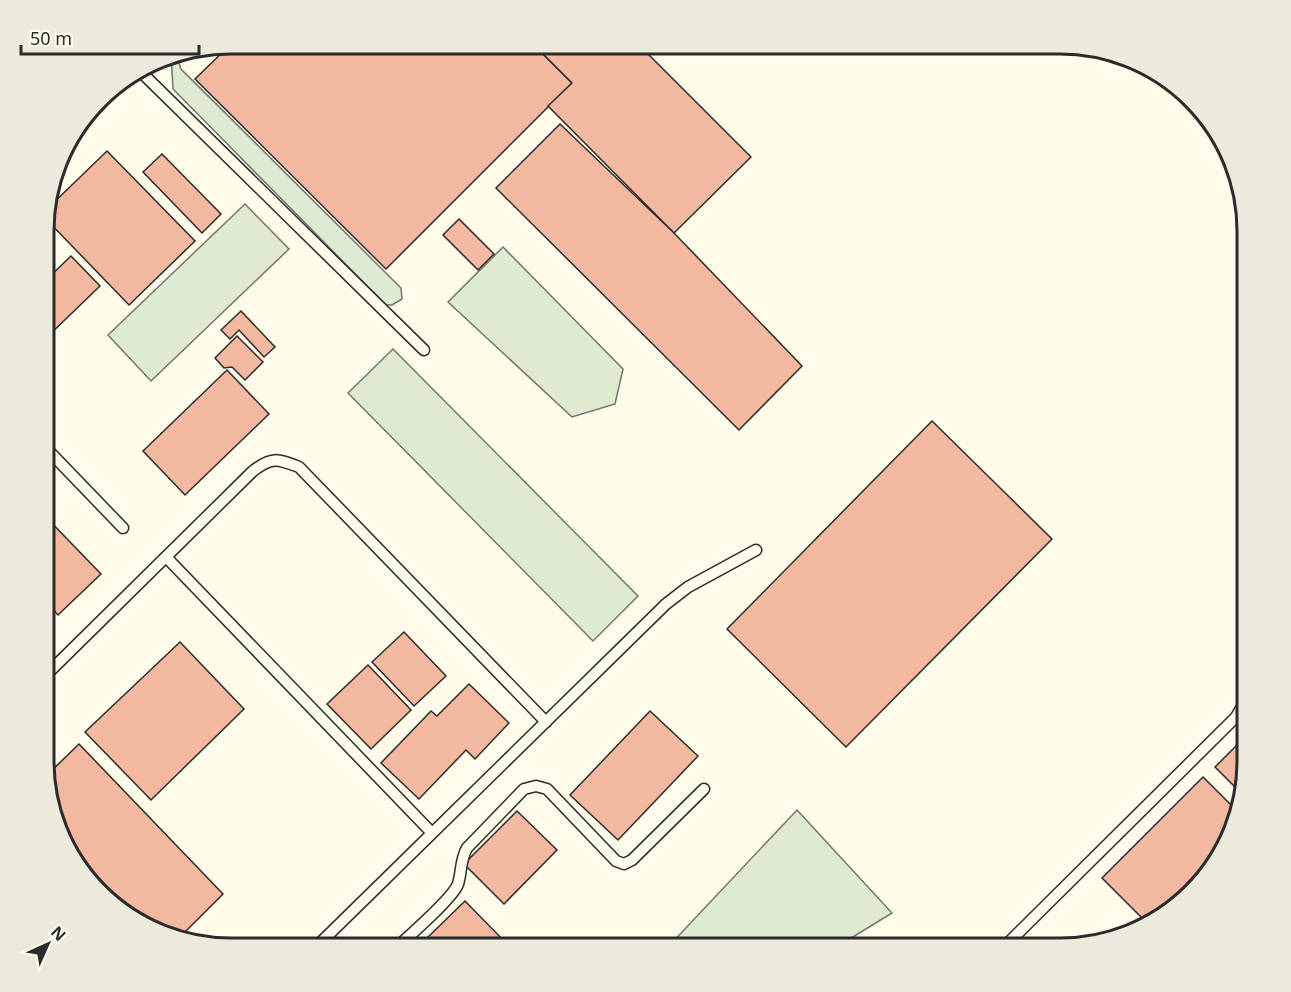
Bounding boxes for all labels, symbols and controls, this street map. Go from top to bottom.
scale bar [21,18,200,56]
text: 50 m [30,26,72,50]
north arrow [18,914,78,974]
text: N [46,921,71,946]

